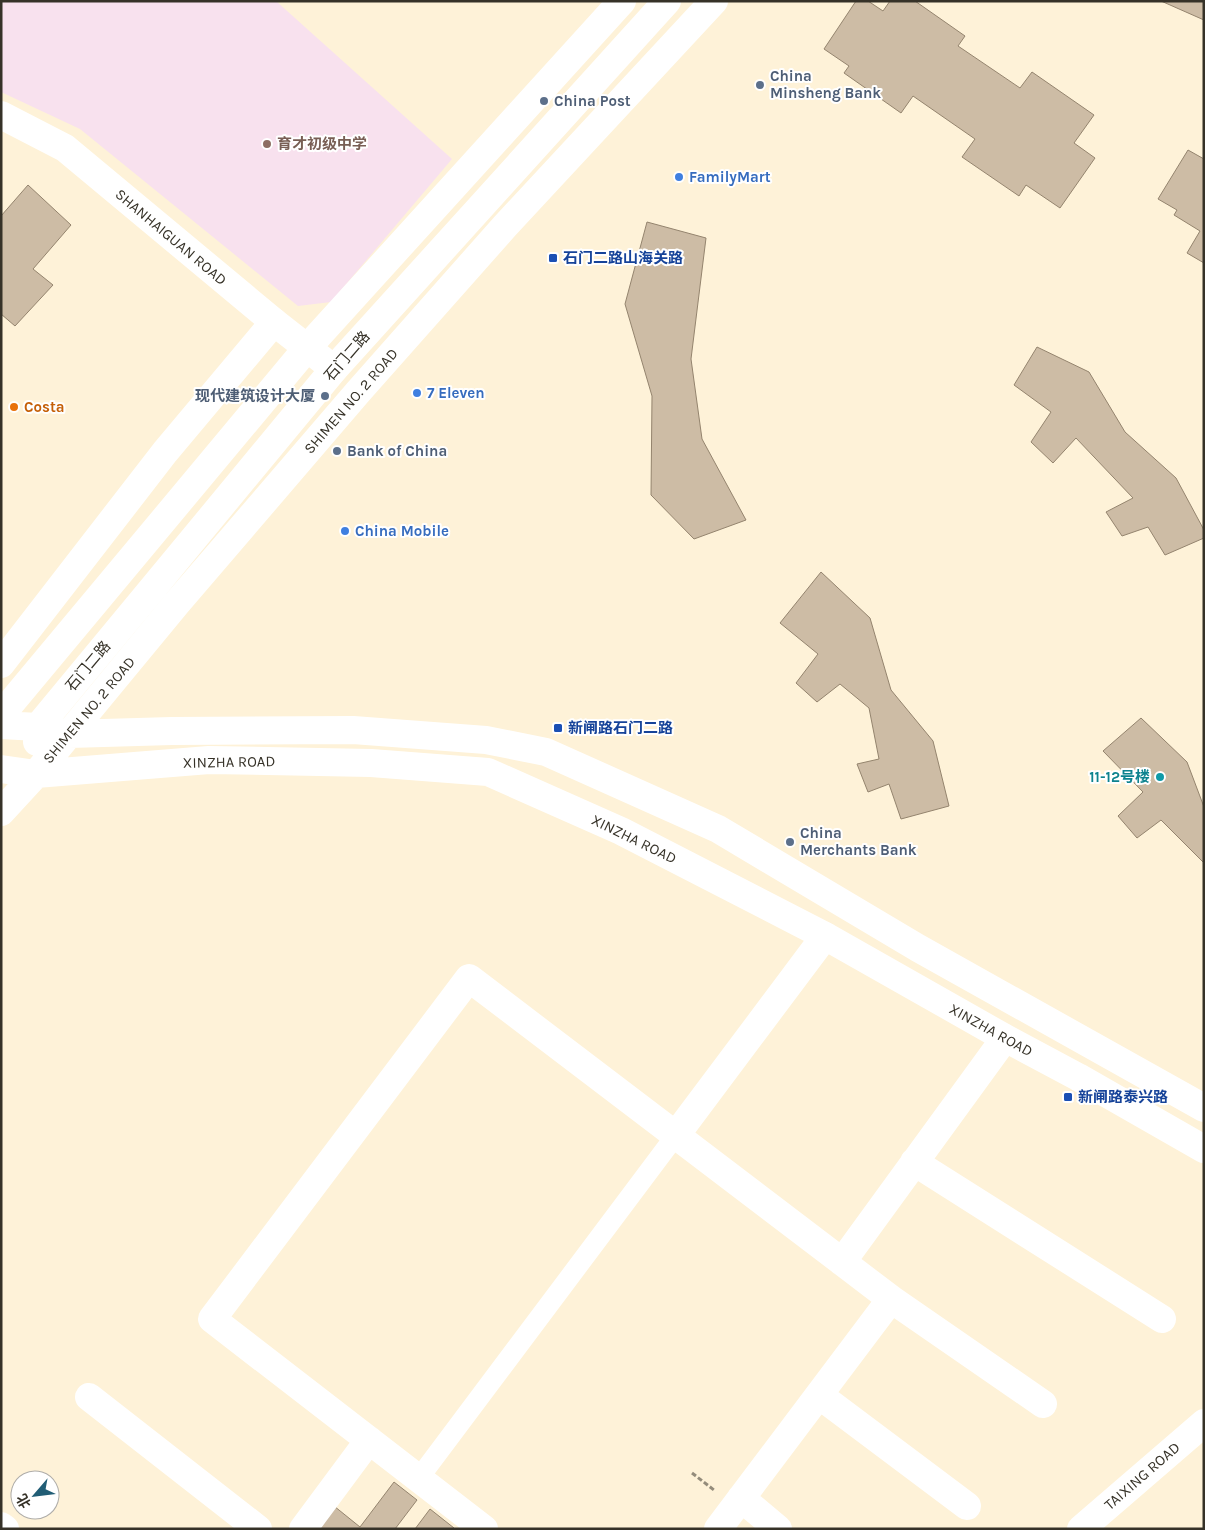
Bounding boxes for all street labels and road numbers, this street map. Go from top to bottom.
street label: SHANHAIGUAN ROAD [112,185,230,289]
street label: 石门二路 [321,327,373,385]
street label: SHIMEN NO. 2 ROAD [300,345,402,457]
street label: 石门二路 [62,637,114,695]
street label: SHIMEN NO. 2 ROAD [39,653,139,767]
street label: XINZHA ROAD [183,752,275,772]
street label: XINZHA ROAD [588,811,680,867]
street label: XINZHA ROAD [946,1000,1036,1060]
street label: TAIXING ROAD [1100,1438,1184,1514]

